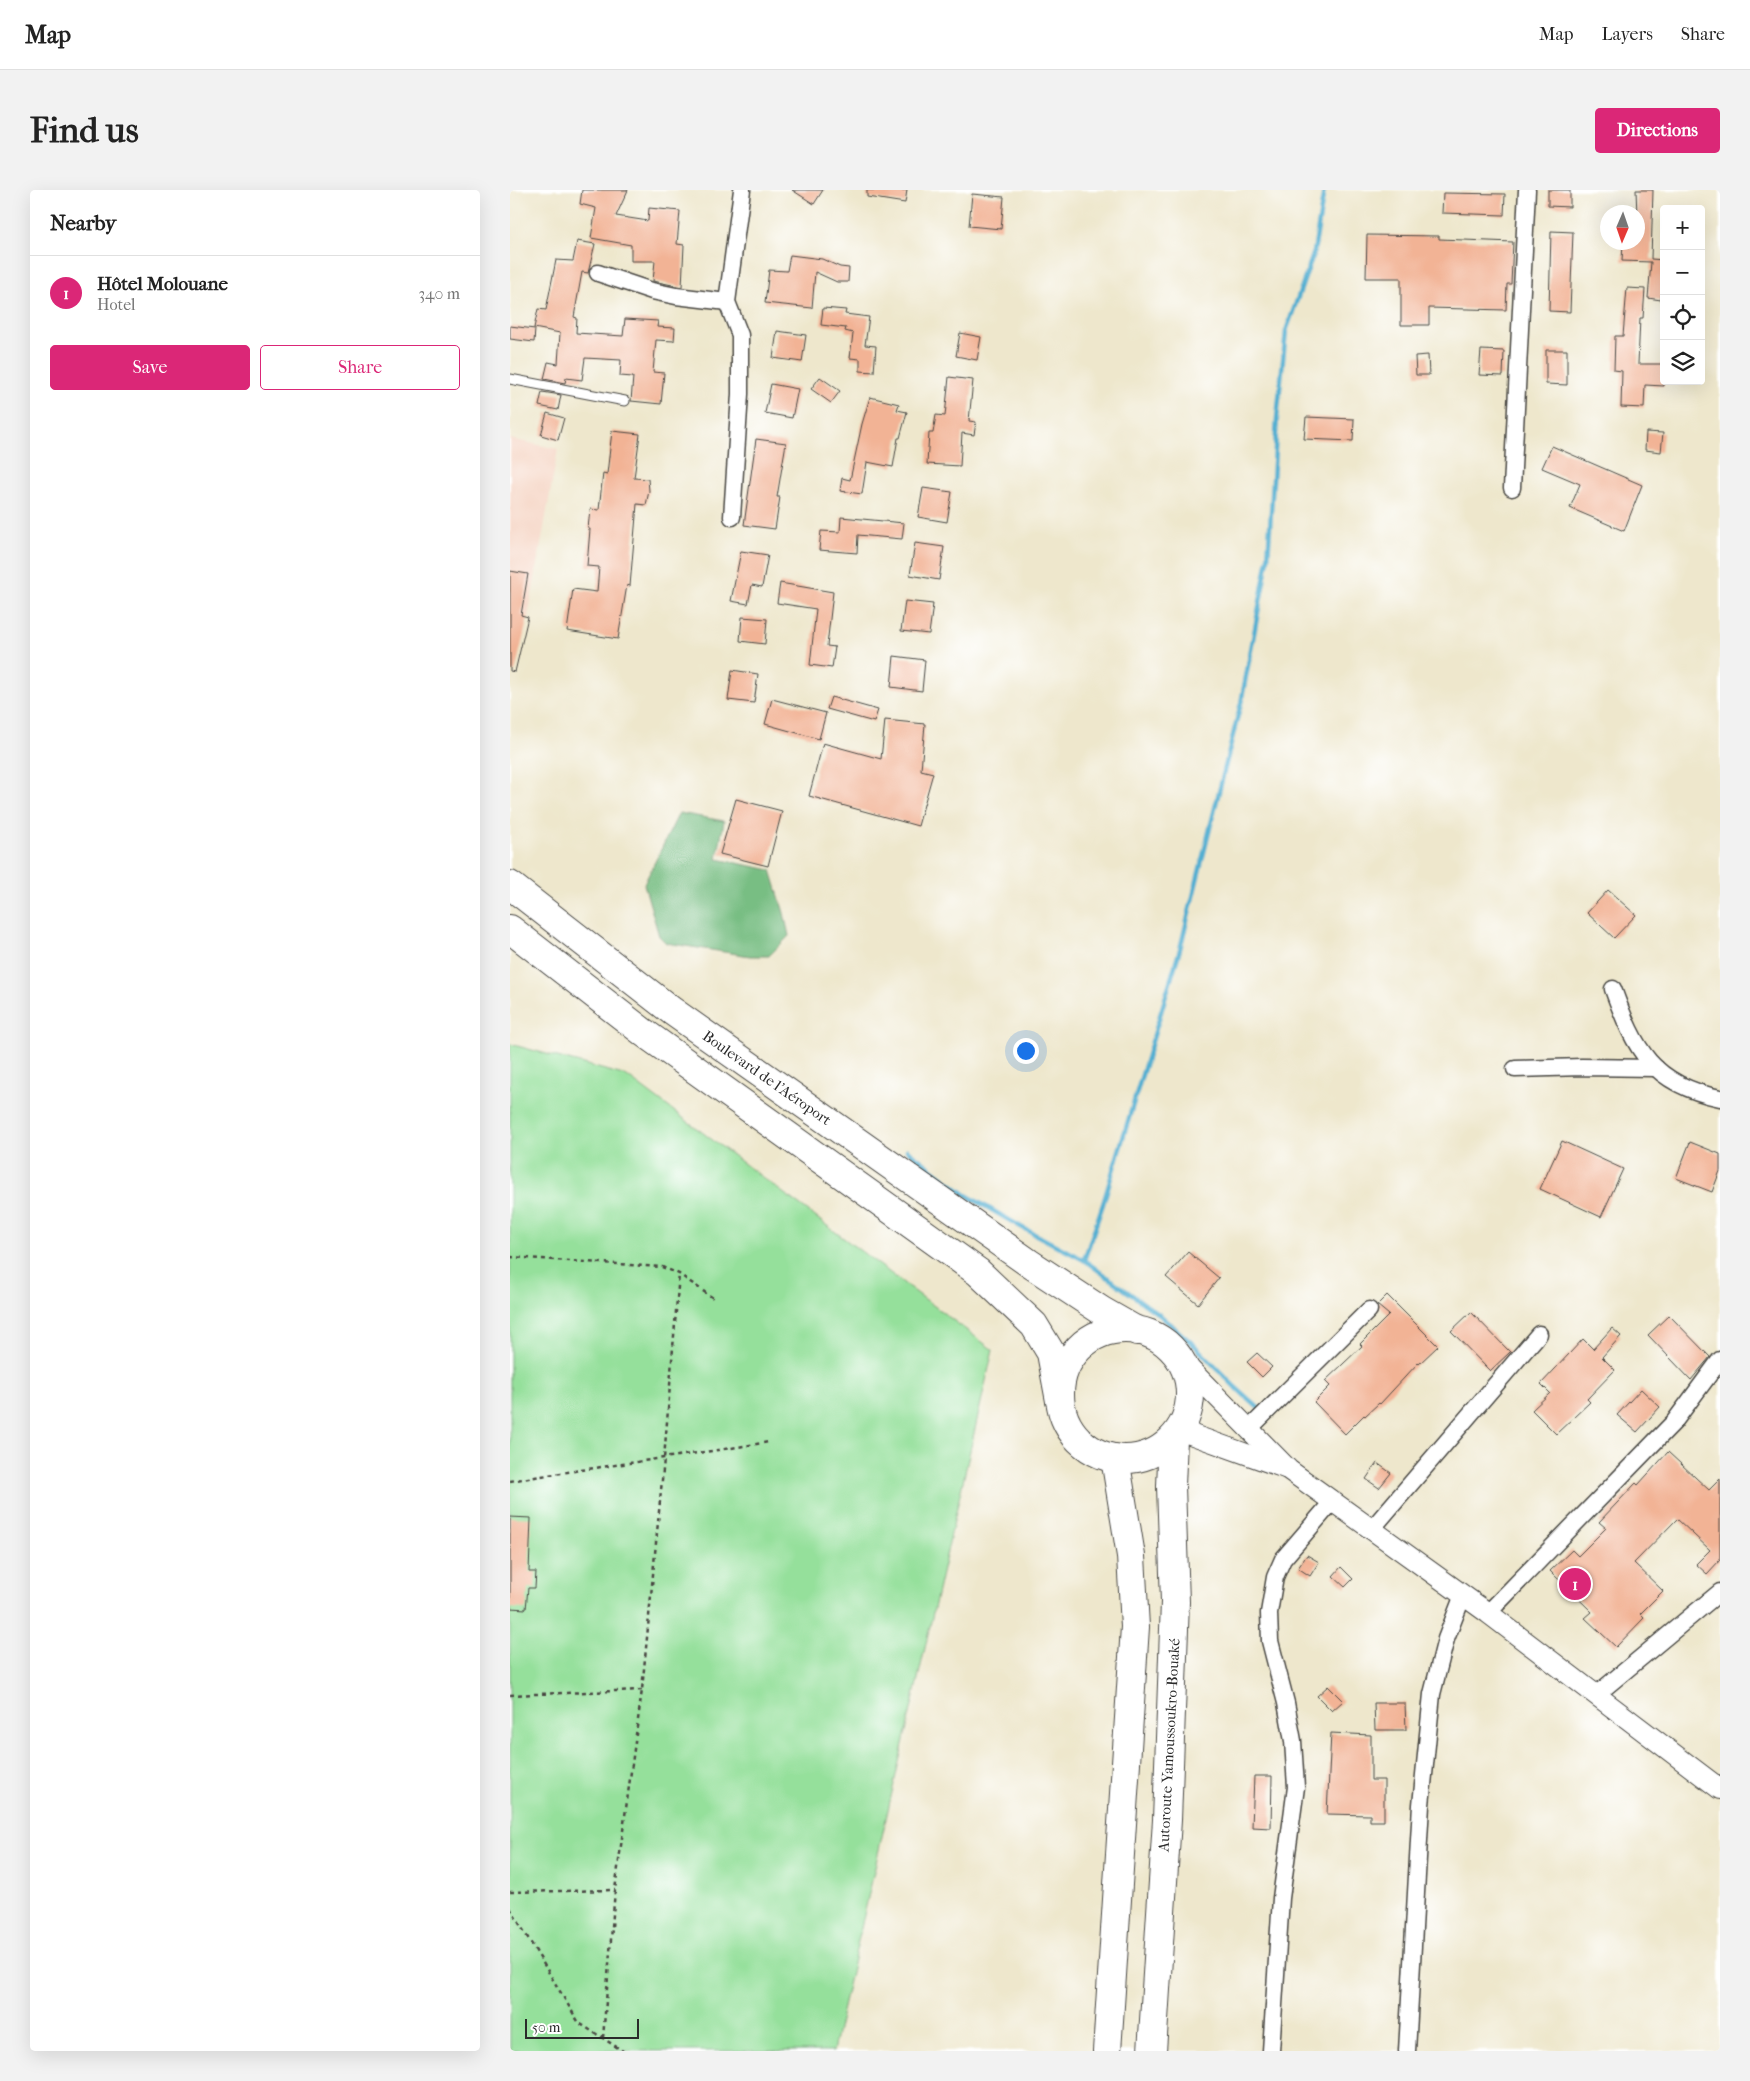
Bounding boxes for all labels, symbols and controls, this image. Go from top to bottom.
text: Map [25,21,71,49]
text: Map [1539,24,1573,45]
text: Layers [1601,24,1653,45]
text: Share [1681,24,1725,45]
button: Directions [1595,108,1720,153]
text: Find us [30,110,139,151]
north arrow [1600,205,1645,250]
map controls [1660,205,1705,385]
button: + [1660,205,1705,250]
text: Nearby [50,211,116,235]
button: − [1660,250,1705,295]
text: Hôtel Molouane [97,273,228,295]
text: 1 [63,284,69,303]
text: 340 m [418,284,460,303]
text: Hotel [97,295,135,314]
button: locate [1660,295,1705,340]
button: layers [1660,340,1705,385]
button: Save [50,345,250,390]
button: Share [260,345,460,390]
street label: Boulevard de l'Aéroport [699,1027,835,1130]
your location [1013,1038,1039,1064]
pin: 1 [1559,1565,1591,1603]
street label: Autoroute Yamoussoukro-Bouaké [1154,1637,1184,1853]
scale bar [525,2016,639,2039]
text: 50 m [532,2019,560,2036]

